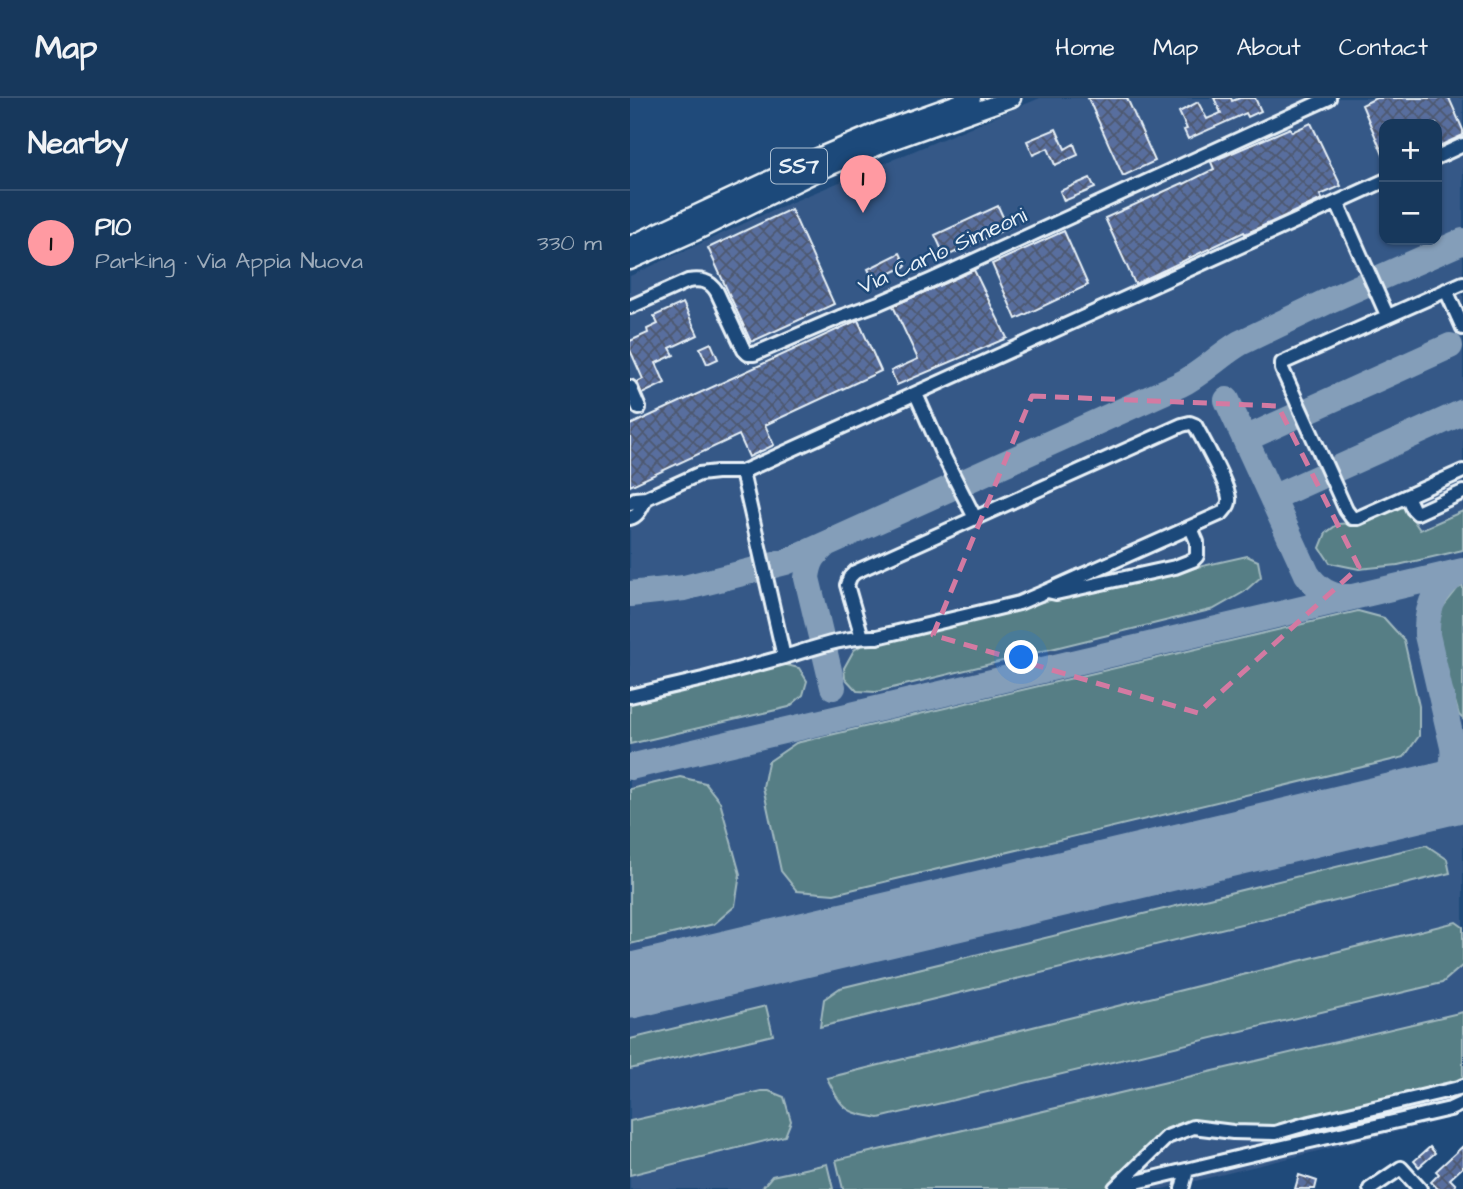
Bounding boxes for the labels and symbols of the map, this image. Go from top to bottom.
road number: SS7 [771,148,827,184]
pin: 1 [840,155,886,213]
street label: Via Carlo Simeoni [853,199,1032,302]
your location [1004,640,1038,674]

